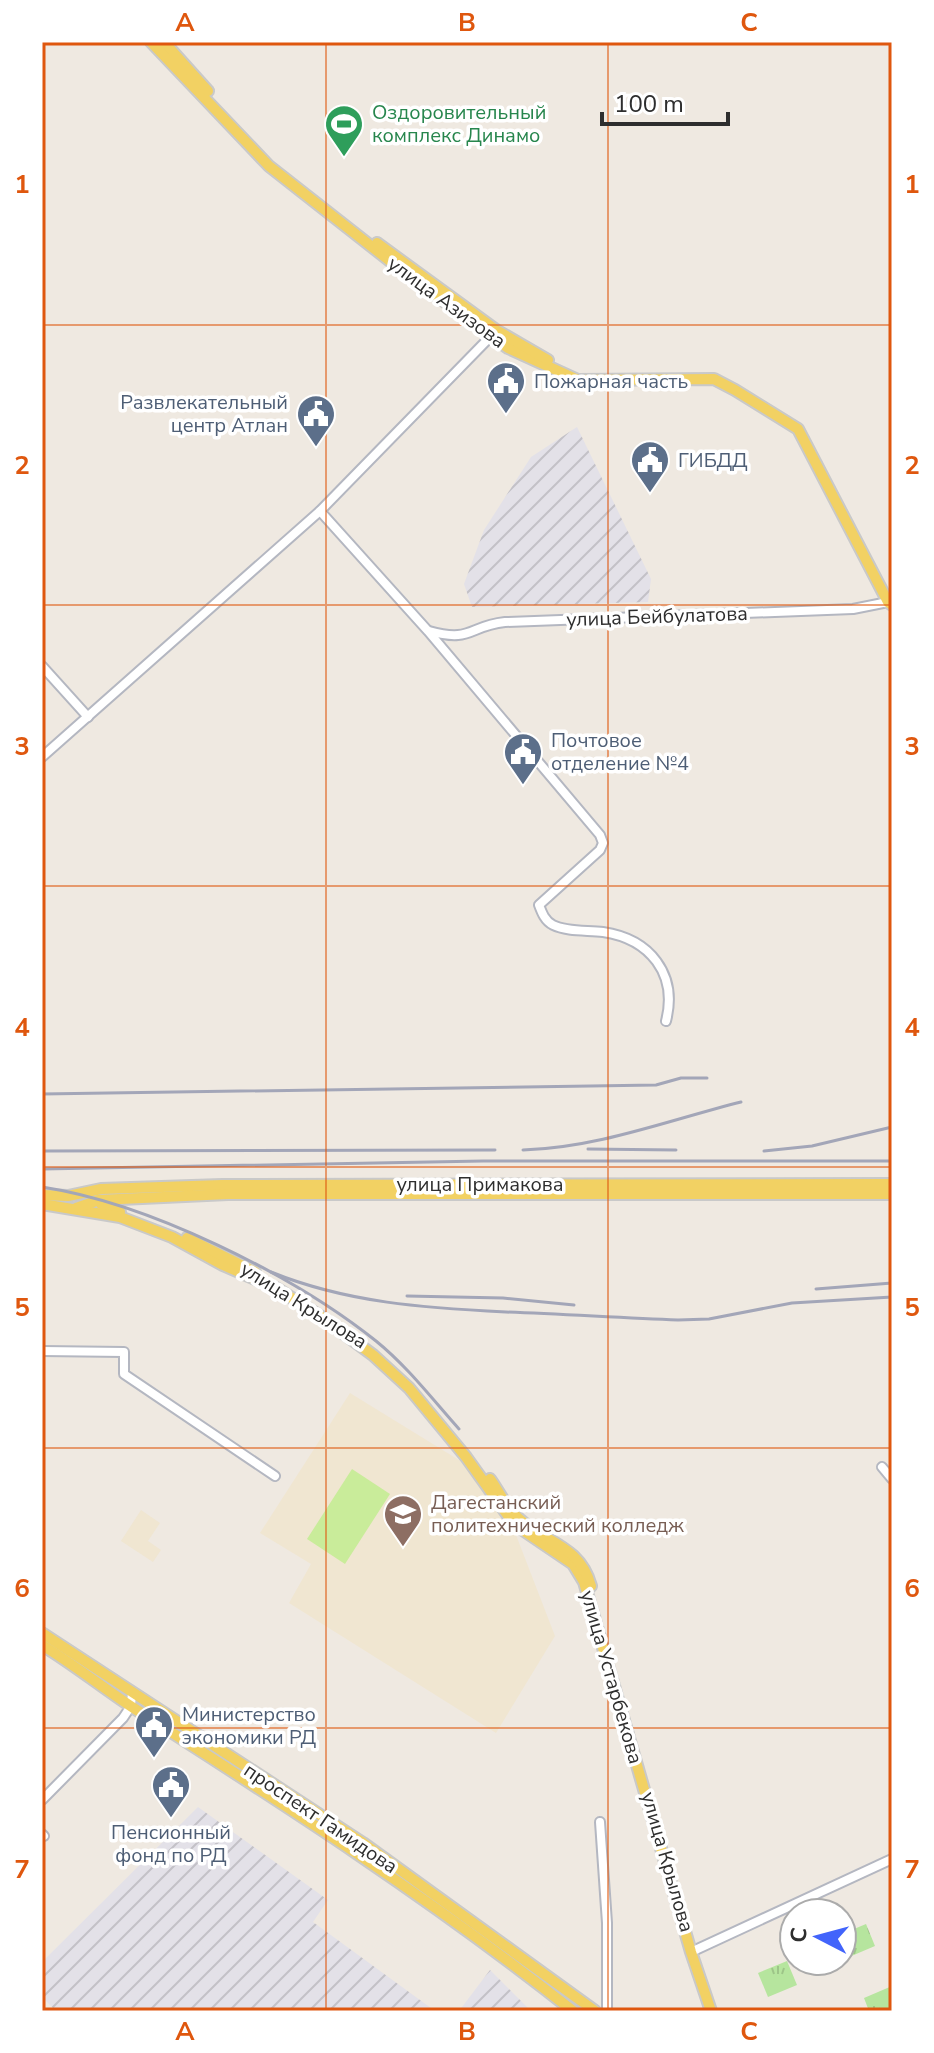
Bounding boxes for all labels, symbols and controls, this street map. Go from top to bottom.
text: A [175,5,195,40]
text: B [458,5,476,40]
text: C [740,5,758,40]
scale bar [602,76,728,126]
text: 100 m [614,88,684,120]
place label: Оздоровительный комплекс Динамо [372,99,546,149]
sports icon: Оздоровительный комплекс Динамо [323,103,365,158]
text: 1 [14,167,30,202]
text: 1 [904,167,920,202]
street label: улица Азизова [382,250,511,355]
public building icon: Пожарная часть [485,360,527,415]
place label: Пожарная часть [534,368,688,395]
place label: Развлекательный центр Атлан [120,389,288,439]
public building icon: Развлекательный центр Атлан [295,393,337,448]
public building icon: ГИБДД [629,439,671,494]
place label: ГИБДД [678,447,748,474]
text: 2 [14,448,30,483]
text: 2 [904,448,920,483]
street label: улица Бейбулатова [566,600,748,633]
place label: Почтовое отделение №4 [551,727,689,777]
text: 3 [14,729,30,764]
text: 3 [904,729,920,764]
public building icon: Почтовое отделение №4 [502,731,544,786]
text: 4 [14,1010,30,1045]
text: 4 [904,1010,920,1045]
street label: улица Примакова [396,1171,564,1198]
street label: улица Крылова [235,1256,372,1355]
text: 5 [14,1290,30,1325]
text: 5 [904,1290,920,1325]
place label: Дагестанский политехнический колледж [431,1489,684,1539]
school or university icon: Дагестанский политехнический колледж [382,1493,424,1548]
text: 6 [14,1571,30,1606]
text: 6 [904,1571,920,1606]
street label: улица Устарбекова [574,1587,649,1767]
place label: Министерство экономики РД [182,1701,317,1751]
public building icon: Министерство экономики РД [133,1704,175,1759]
street label: проспект Гамидова [239,1757,403,1880]
public building icon: Пенсионный фонд по РД [150,1764,192,1819]
street label: улица Крылова [635,1789,700,1935]
place label: Пенсионный фонд по РД [111,1819,231,1869]
text: 7 [14,1852,30,1887]
text: 7 [904,1852,920,1887]
north arrow [778,1897,858,1977]
text: С [783,1926,815,1944]
text: A [175,2014,195,2049]
text: B [458,2014,476,2049]
text: C [740,2014,758,2049]

